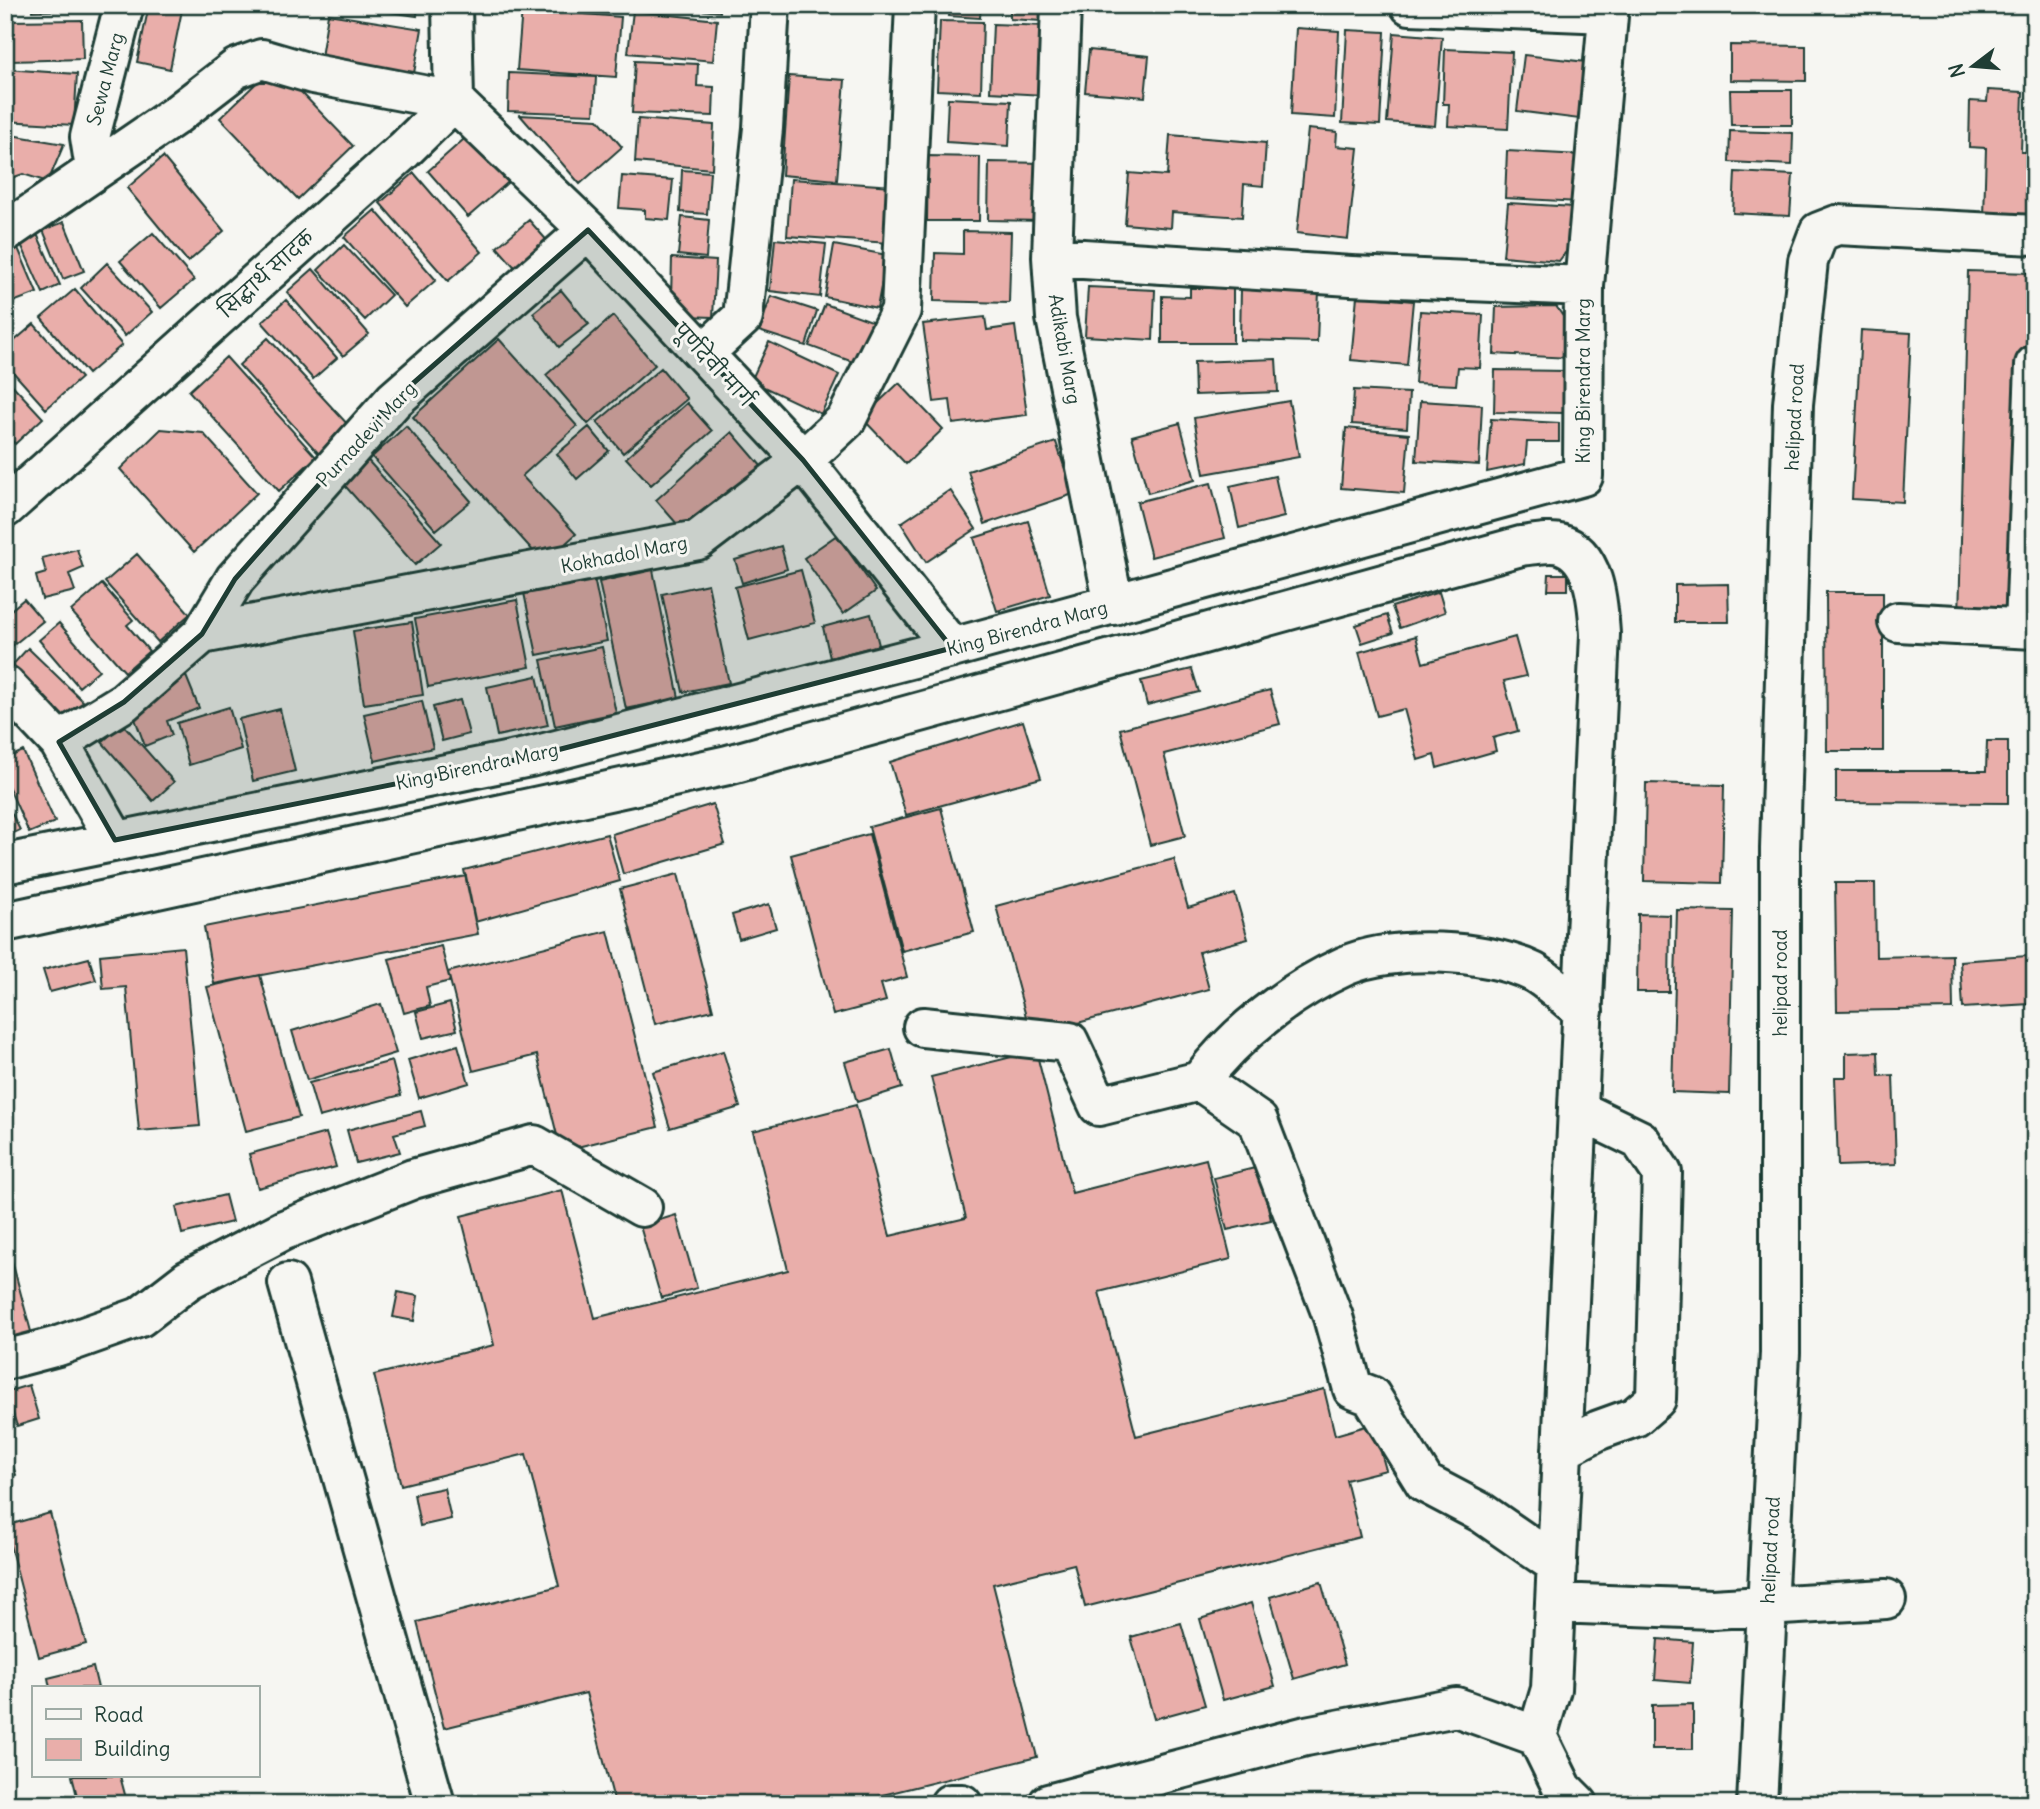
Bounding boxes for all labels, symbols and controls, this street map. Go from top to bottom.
street label: Sewa Marg [81,30,129,128]
north arrow [1938,32,2008,102]
text: N [1943,61,1970,80]
street label: सिद्धार्थ सादक [211,222,319,323]
street label: Adikabi Marg [1043,292,1087,406]
street label: King Birendra Marg [1571,298,1595,464]
street label: पूर्णदेवी मार्ग [667,315,763,415]
street label: helipad road [1779,363,1809,471]
street label: Purnadevi Marg [311,376,421,492]
street label: Kokhadol Marg [559,530,689,578]
street label: King Birendra Marg [944,595,1110,661]
street label: King Birendra Marg [394,737,560,795]
street label: helipad road [1768,929,1792,1037]
street label: helipad road [1755,1496,1785,1604]
legend [32,1686,259,1778]
text: Road [94,1701,143,1728]
text: Building [94,1735,170,1762]

